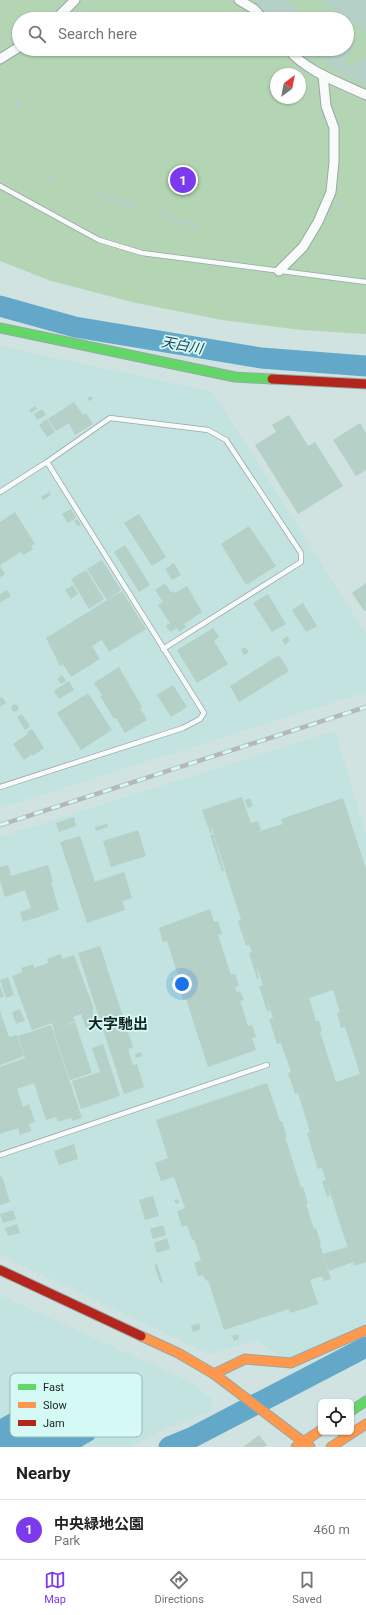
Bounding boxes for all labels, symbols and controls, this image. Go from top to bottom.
search box [12,12,354,56]
icon: search [26,23,48,45]
text: Search here [58,25,137,43]
north arrow [270,68,306,104]
pin: 1 [170,165,196,195]
water label: 天白川 [160,333,206,357]
your location [172,974,192,994]
district label: 大字馳出 [88,1015,148,1033]
legend [10,1373,142,1437]
text: Fast [43,1381,65,1394]
text: Slow [43,1399,67,1412]
map controls [318,1399,354,1435]
button: locate [318,1399,354,1435]
text: Jam [43,1417,65,1430]
text: Nearby [16,1463,71,1483]
text: 中央緑地公園 [54,1515,144,1533]
text: 1 [25,1522,33,1537]
text: 460 m [313,1522,350,1537]
text: Park [54,1533,80,1548]
tab: Map [44,1569,66,1606]
tab: Directions [154,1569,204,1606]
tab: Saved [292,1569,322,1606]

